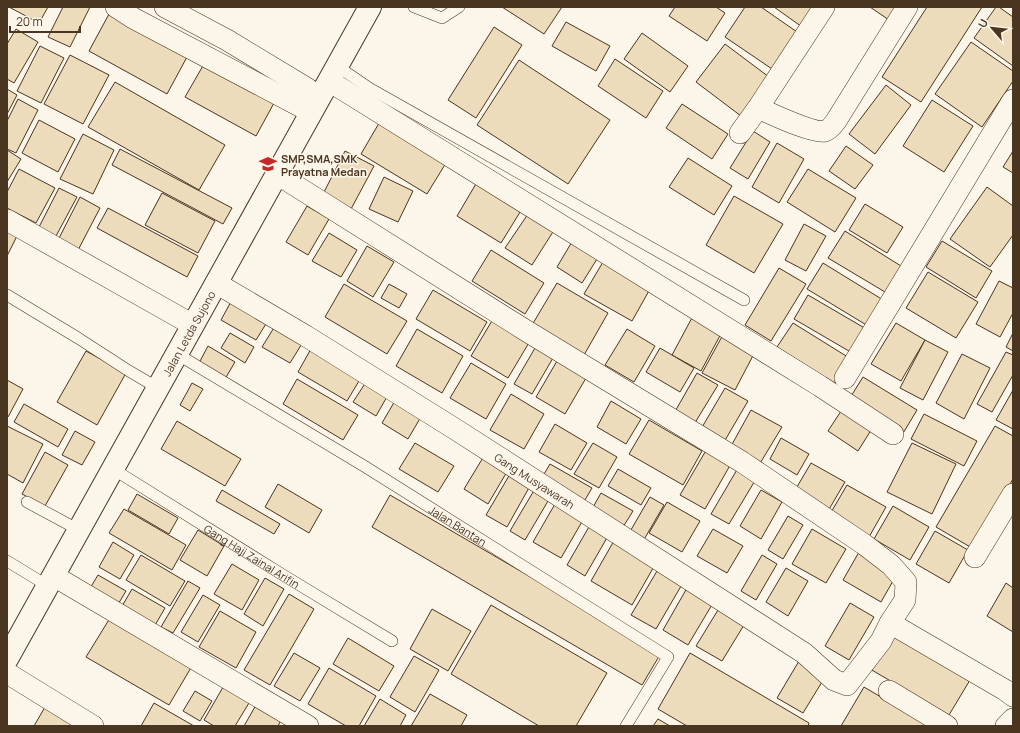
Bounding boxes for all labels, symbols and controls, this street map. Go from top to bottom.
scale bar [10,8,80,34]
north arrow [972,8,1012,48]
text: 20 m [16,13,43,30]
text: U [974,16,991,30]
place label: SMP,SMA,SMK Prayatna Medan [281,151,367,179]
school or university icon: SMP,SMA,SMK Prayatna Medan [258,154,278,174]
street label: Jalan Letda Sujono [159,287,218,378]
street label: Gang Musyawarah [492,449,578,512]
street label: Jalan Bantan [426,501,490,549]
street label: Gang Haji Zainal Arifin [202,520,303,591]

